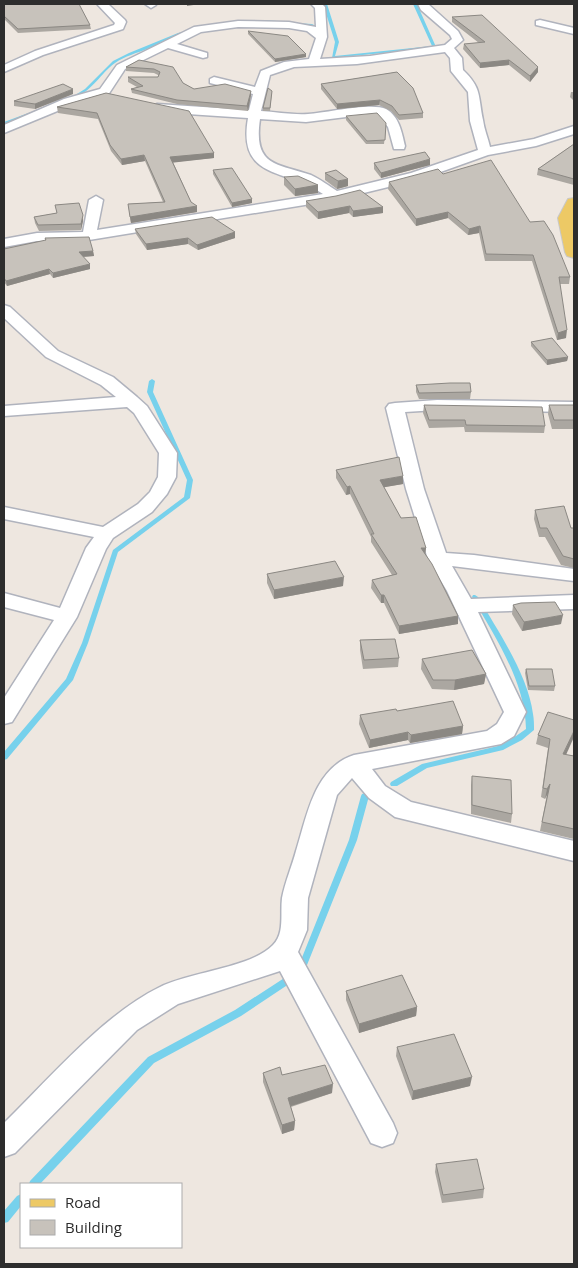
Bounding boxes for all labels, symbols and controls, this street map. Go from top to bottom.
legend [20,1183,182,1248]
text: Road [65,1192,101,1212]
text: Building [65,1217,122,1237]

